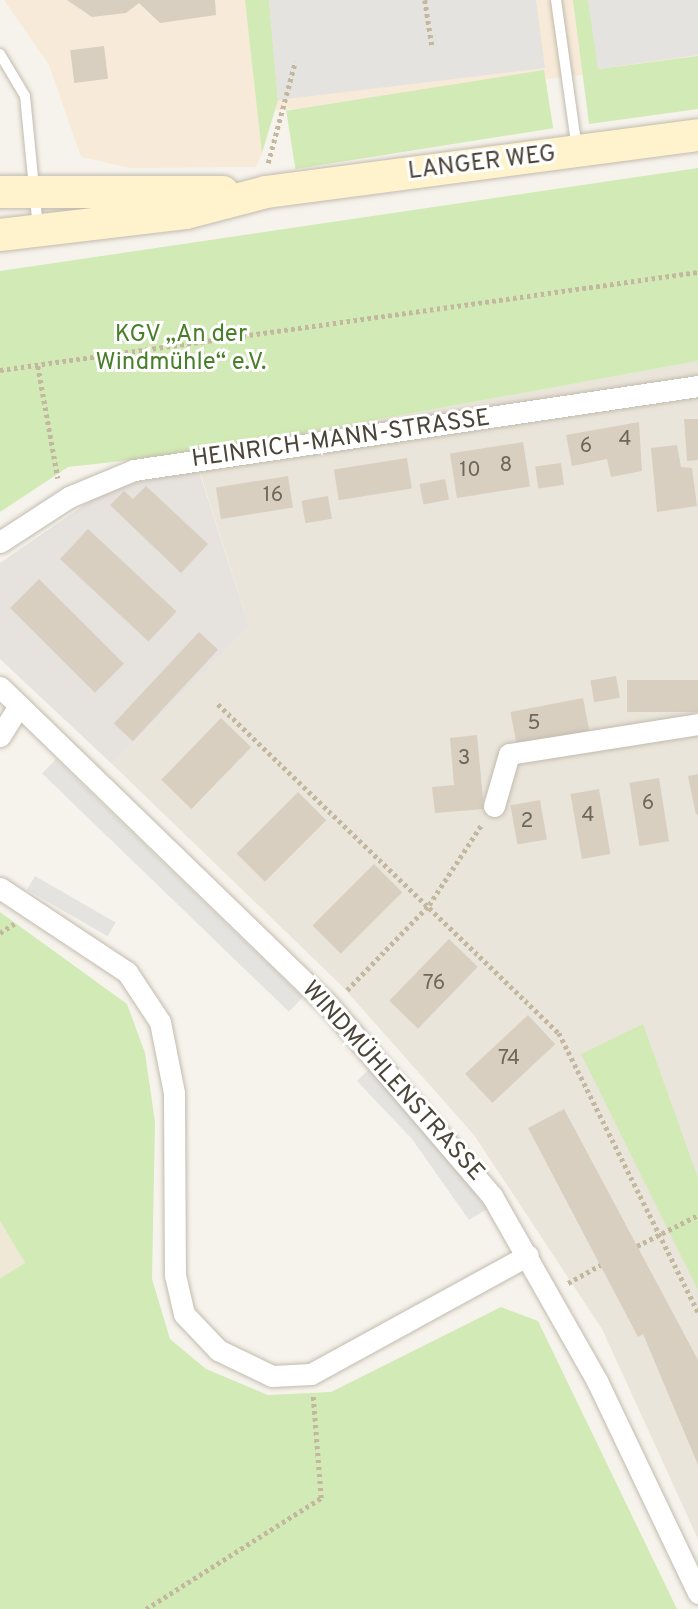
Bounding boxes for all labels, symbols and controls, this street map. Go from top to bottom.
street label: LANGER WEG [406,141,558,187]
park label: KGV „An der Windmühle“ e.V. [96,322,266,378]
street label: HEINRICH-MANN-STRASSE [190,405,492,475]
house number: 4 [618,427,632,453]
house number: 6 [580,434,592,460]
house number: 8 [500,453,512,479]
house number: 10 [459,458,481,484]
house number: 16 [263,483,283,509]
house number: 5 [527,711,541,737]
house number: 3 [458,746,470,772]
house number: 6 [642,791,654,817]
house number: 4 [581,803,595,829]
house number: 2 [521,809,533,835]
house number: 76 [423,971,445,997]
street label: WINDMÜHLENSTRASSE [295,976,489,1188]
house number: 74 [498,1046,520,1072]

